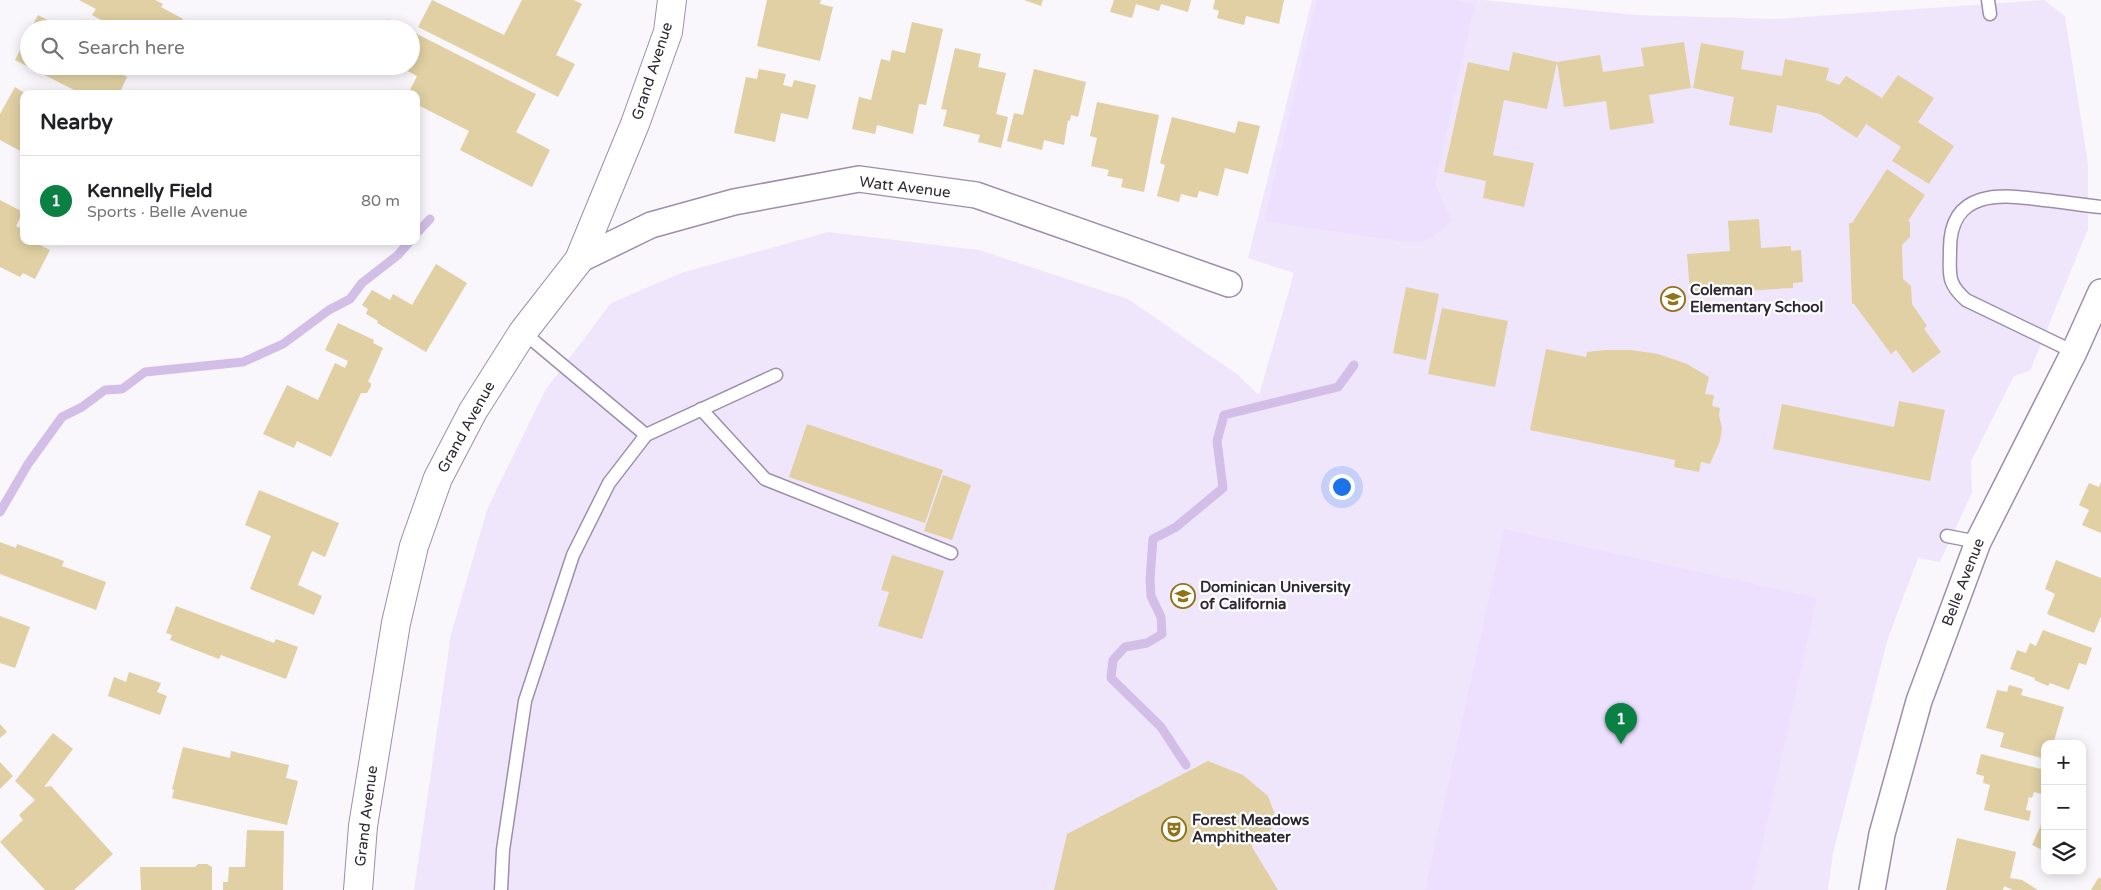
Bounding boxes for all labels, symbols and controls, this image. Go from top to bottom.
search box [20,20,420,75]
street label: Grand Avenue [628,20,676,122]
icon: search [38,34,66,62]
text: Search here [78,37,185,59]
text: Nearby [40,110,113,135]
street label: Watt Avenue [858,172,952,202]
text: Kennelly Field [87,180,213,202]
text: 1 [51,191,61,211]
text: 80 m [361,191,400,211]
text: Sports · Belle Avenue [87,202,247,222]
place label: Coleman Elementary School [1690,281,1823,317]
school or university icon: Coleman Elementary School [1660,286,1686,312]
street label: Grand Avenue [433,378,499,476]
your location [1329,474,1355,500]
street label: Belle Avenue [1938,536,1988,628]
place label: Dominican University of California [1200,578,1351,613]
school or university icon: Dominican University of California [1170,583,1196,609]
pin: 1 [1605,703,1637,744]
map controls [2041,740,2086,875]
button: + [2041,740,2086,785]
street label: Grand Avenue [351,764,381,868]
button: − [2041,785,2086,830]
place label: Forest Meadows Amphitheater [1192,811,1309,847]
theatre icon: Forest Meadows Amphitheater [1161,816,1187,842]
button: layers [2041,830,2086,875]

